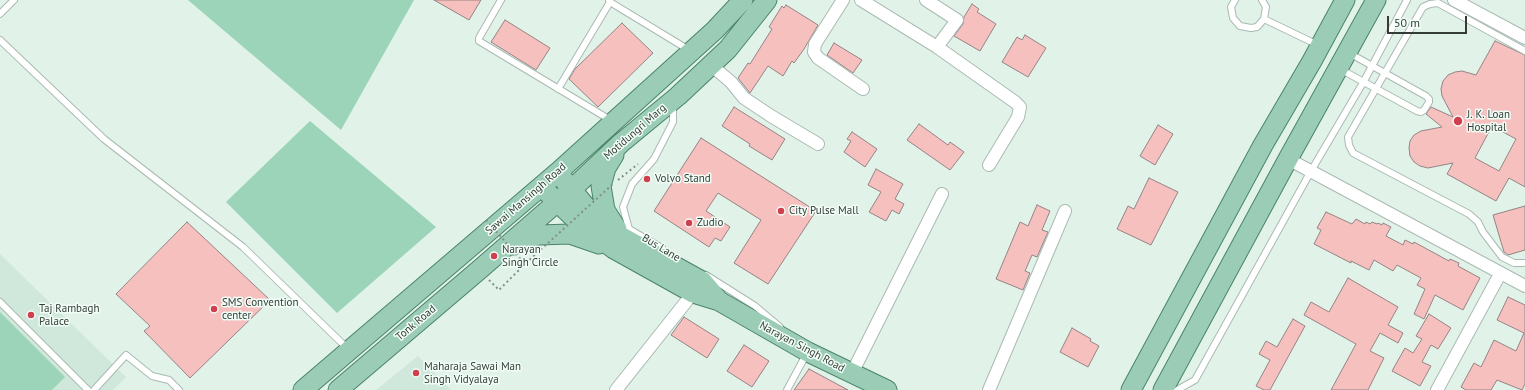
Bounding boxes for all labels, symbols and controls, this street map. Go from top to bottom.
scale bar [1389,8,1469,34]
text: 50 m [1394,15,1420,30]
street label: Motidungri Marg [601,101,669,163]
place label: J. K. Loan Hospital [1467,108,1510,134]
marker: J. K. Loan Hospital [1452,115,1464,127]
street label: Sawai Mansingh Road [483,160,569,238]
place label: Volvo Stand [655,172,711,186]
marker: Volvo Stand [642,174,652,184]
place label: City Pulse Mall [789,204,859,218]
marker: City Pulse Mall [776,206,786,216]
place label: Zudio [697,216,723,230]
marker: Zudio [684,218,694,228]
street label: Bus Lane [639,231,683,265]
place label: Narayan Singh Circle [502,243,558,269]
marker: Narayan Singh Circle [489,251,499,261]
place label: SMS Convention center [222,296,299,322]
place label: Taj Rambagh Palace [39,302,99,328]
street label: Tonk Road [393,302,439,344]
marker: SMS Convention center [209,304,219,314]
marker: Taj Rambagh Palace [26,310,36,320]
street label: Narayan Singh Road [757,319,847,375]
place label: Maharaja Sawai Man Singh Vidyalaya [424,360,521,386]
marker: Maharaja Sawai Man Singh Vidyalaya [411,368,421,378]

